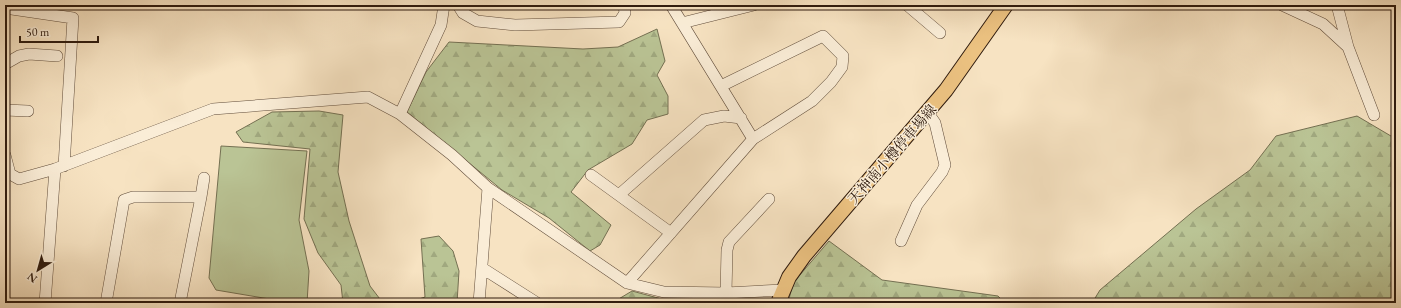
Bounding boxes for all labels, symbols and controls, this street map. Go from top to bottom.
scale bar [20,18,98,44]
text: 50 m [26,24,50,40]
street label: 天神南小樽停車場線 [844,101,940,207]
north arrow [18,250,58,290]
text: N [24,270,40,286]

